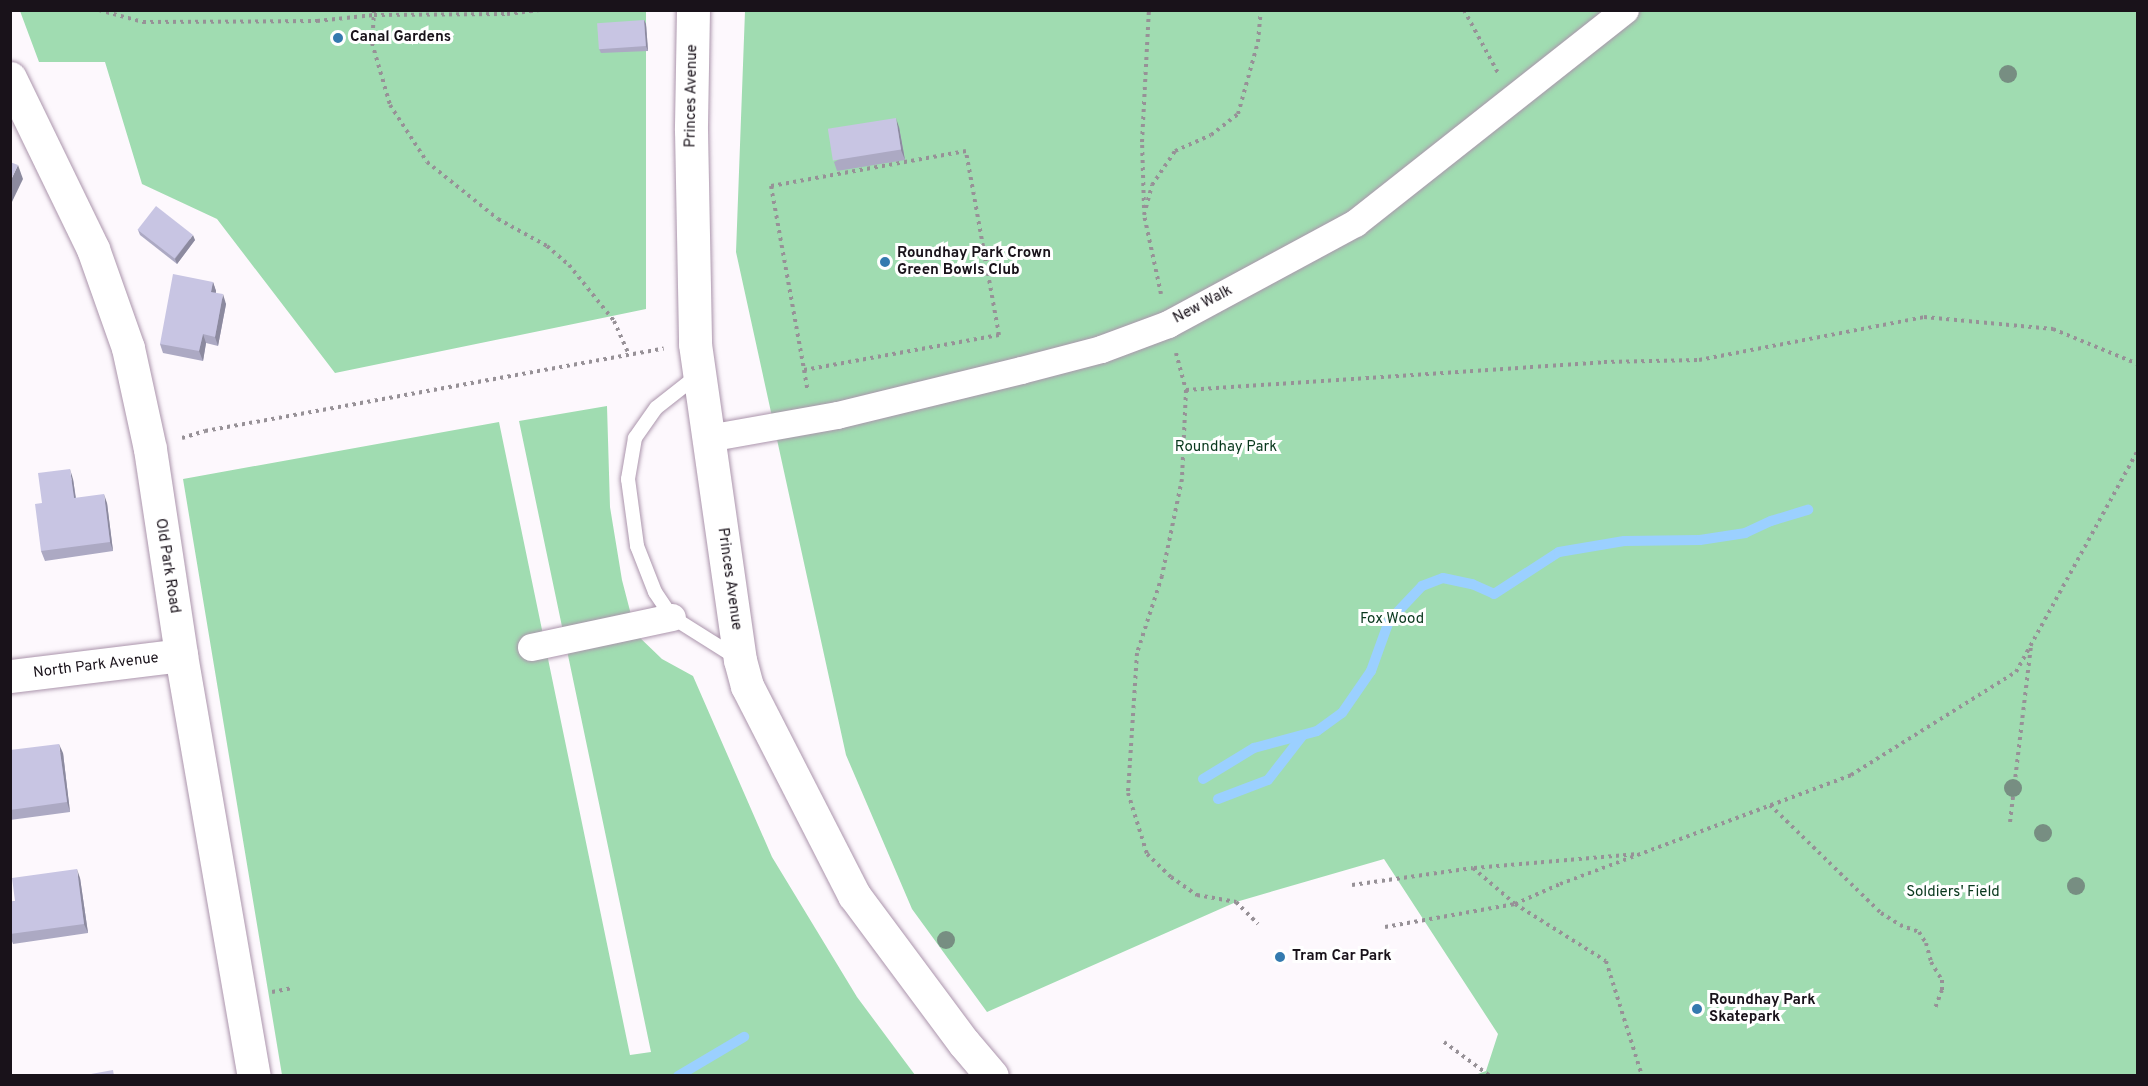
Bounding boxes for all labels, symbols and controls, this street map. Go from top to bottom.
place label: Canal Gardens [350,29,451,47]
marker: Canal Gardens [331,31,345,45]
street label: Princes Avenue [682,44,702,148]
place label: Roundhay Park Crown Green Bowls Club [897,244,1051,279]
marker: Roundhay Park Crown Green Bowls Club [878,255,892,269]
street label: New Walk [1170,282,1236,328]
park label: Roundhay Park [1175,439,1277,457]
street label: Old Park Road [151,517,183,615]
street label: Princes Avenue [713,526,745,632]
park label: Fox Wood [1360,611,1424,629]
street label: North Park Avenue [32,649,160,683]
park label: Soldiers' Field [1906,884,2000,902]
place label: Tram Car Park [1292,948,1392,966]
marker: Tram Car Park [1273,950,1287,964]
place label: Roundhay Park Skatepark [1709,991,1816,1026]
marker: Roundhay Park Skatepark [1690,1002,1704,1016]

